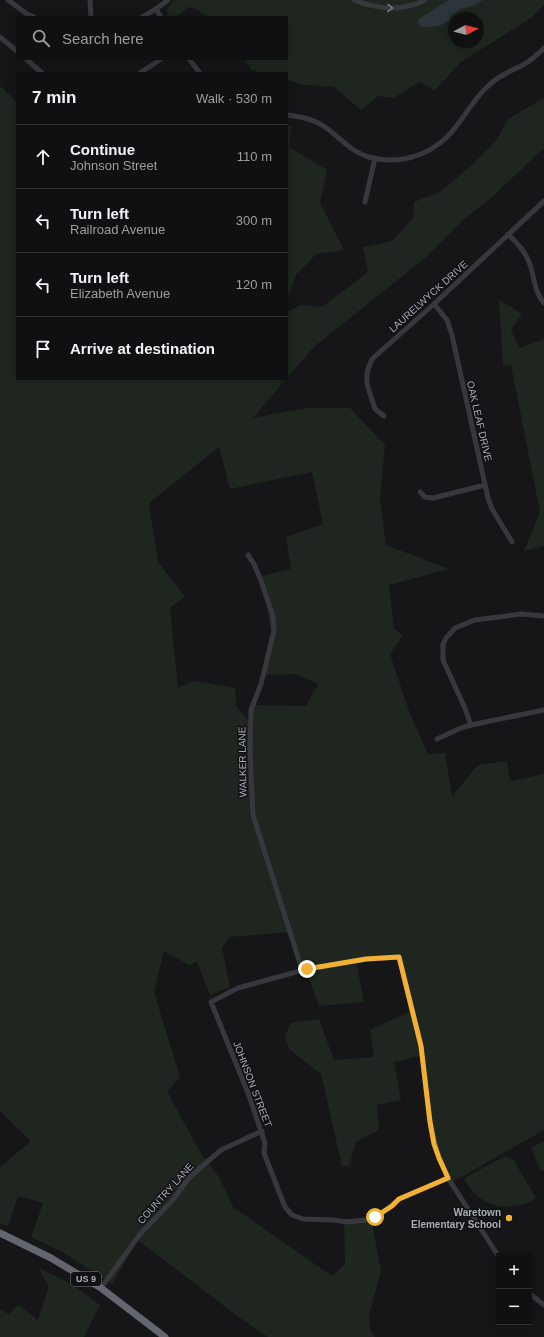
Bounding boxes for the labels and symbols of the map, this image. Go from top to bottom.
one-way arrow [387,4,393,12]
north arrow [448,12,484,48]
street label: LAURELWYCK DRIVE [387,258,470,334]
street label: OAK LEAF DRIVE [465,380,494,463]
street label: WALKER LANE [236,726,249,797]
route end [298,960,316,978]
street label: JOHNSON STREET [231,1040,274,1129]
street label: COUNTRY LANE [135,1160,196,1226]
place label: Waretown Elementary School [411,1207,501,1230]
route start [366,1208,384,1226]
marker: Waretown Elementary School [504,1213,514,1223]
road number: US 9 [71,1272,101,1286]

